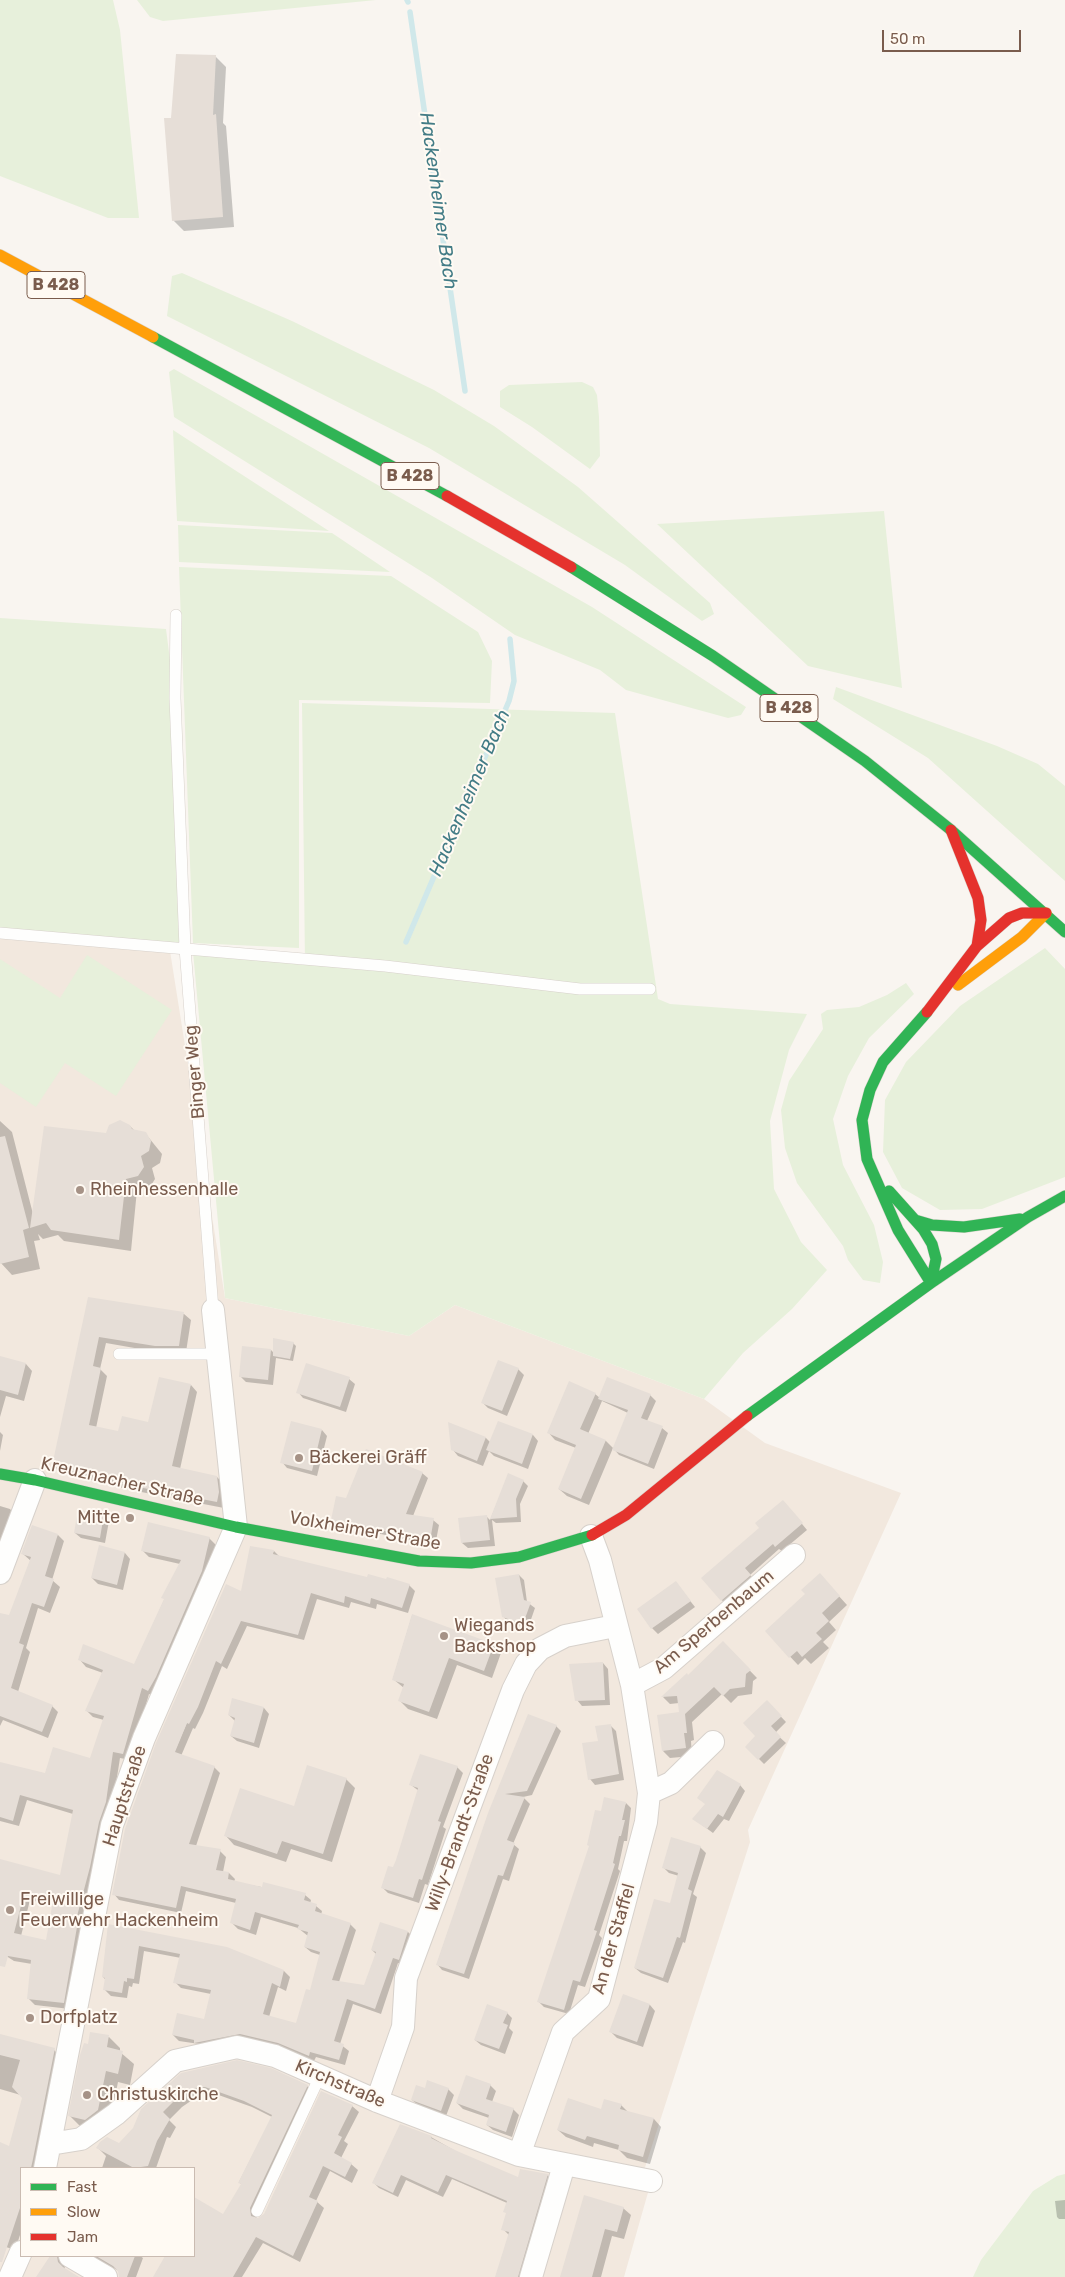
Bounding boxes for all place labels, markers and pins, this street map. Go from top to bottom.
place label: Rheinhessenhalle [90,1179,238,1201]
marker: Rheinhessenhalle [74,1184,86,1196]
place label: Bäckerei Gräff [309,1447,427,1469]
marker: Bäckerei Gräff [293,1452,305,1464]
place label: Mitte [77,1507,120,1529]
marker: Mitte [124,1512,136,1524]
place label: Wiegands Backshop [454,1615,536,1658]
marker: Wiegands Backshop [438,1630,450,1642]
place label: Freiwillige Feuerwehr Hackenheim [20,1889,219,1932]
marker: Freiwillige Feuerwehr Hackenheim [4,1904,16,1916]
place label: Dorfplatz [40,2007,118,2029]
marker: Dorfplatz [24,2012,36,2024]
place label: Christuskirche [97,2084,219,2106]
marker: Christuskirche [81,2089,93,2101]

